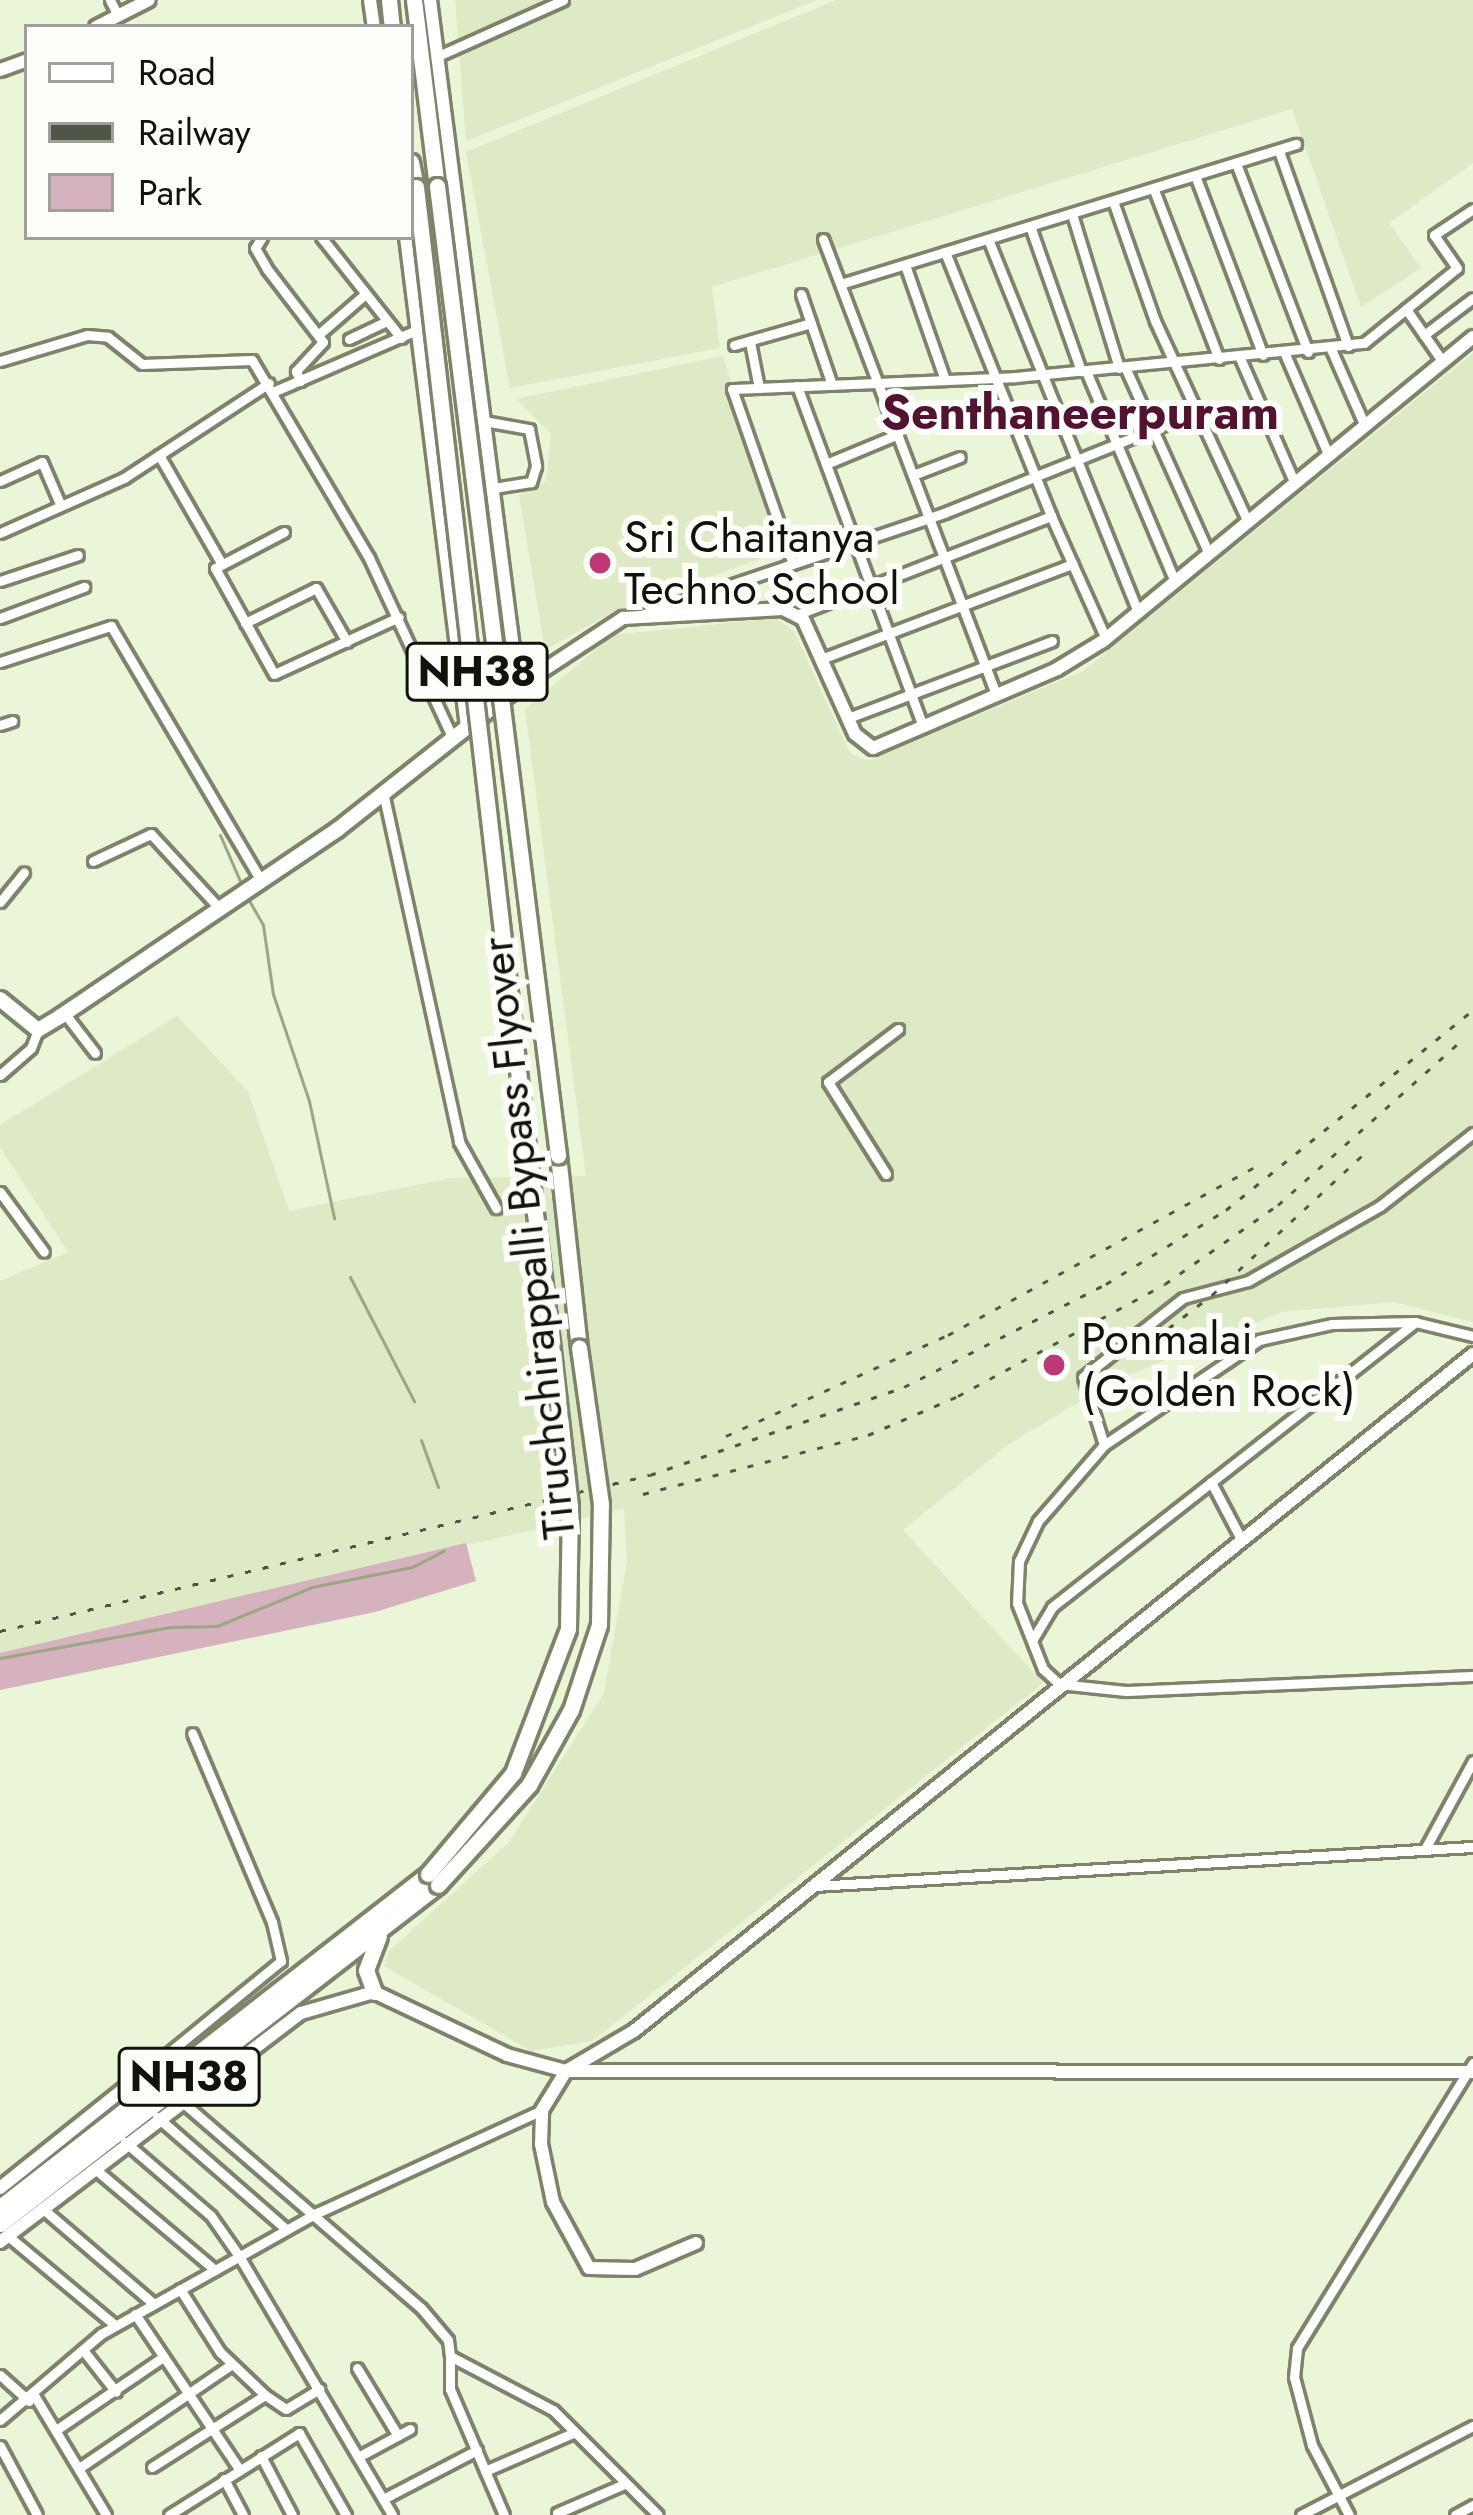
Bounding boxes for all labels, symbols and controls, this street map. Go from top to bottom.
legend [24,24,414,240]
text: Road [138,46,216,98]
text: Railway [138,106,251,158]
text: Park [138,166,202,218]
district label: Senthaneerpuram [881,384,1279,442]
place label: Sri Chaitanya Techno School [624,510,900,616]
marker: Sri Chaitanya Techno School [587,550,613,576]
road number: NH38 [405,636,549,708]
street label: Tiruchchirappalli Bypass Flyover [470,934,586,1542]
place label: Ponmalai (Golden Rock) [1081,1312,1356,1418]
marker: Ponmalai (Golden Rock) [1038,1349,1070,1381]
road number: NH38 [117,2041,261,2113]

